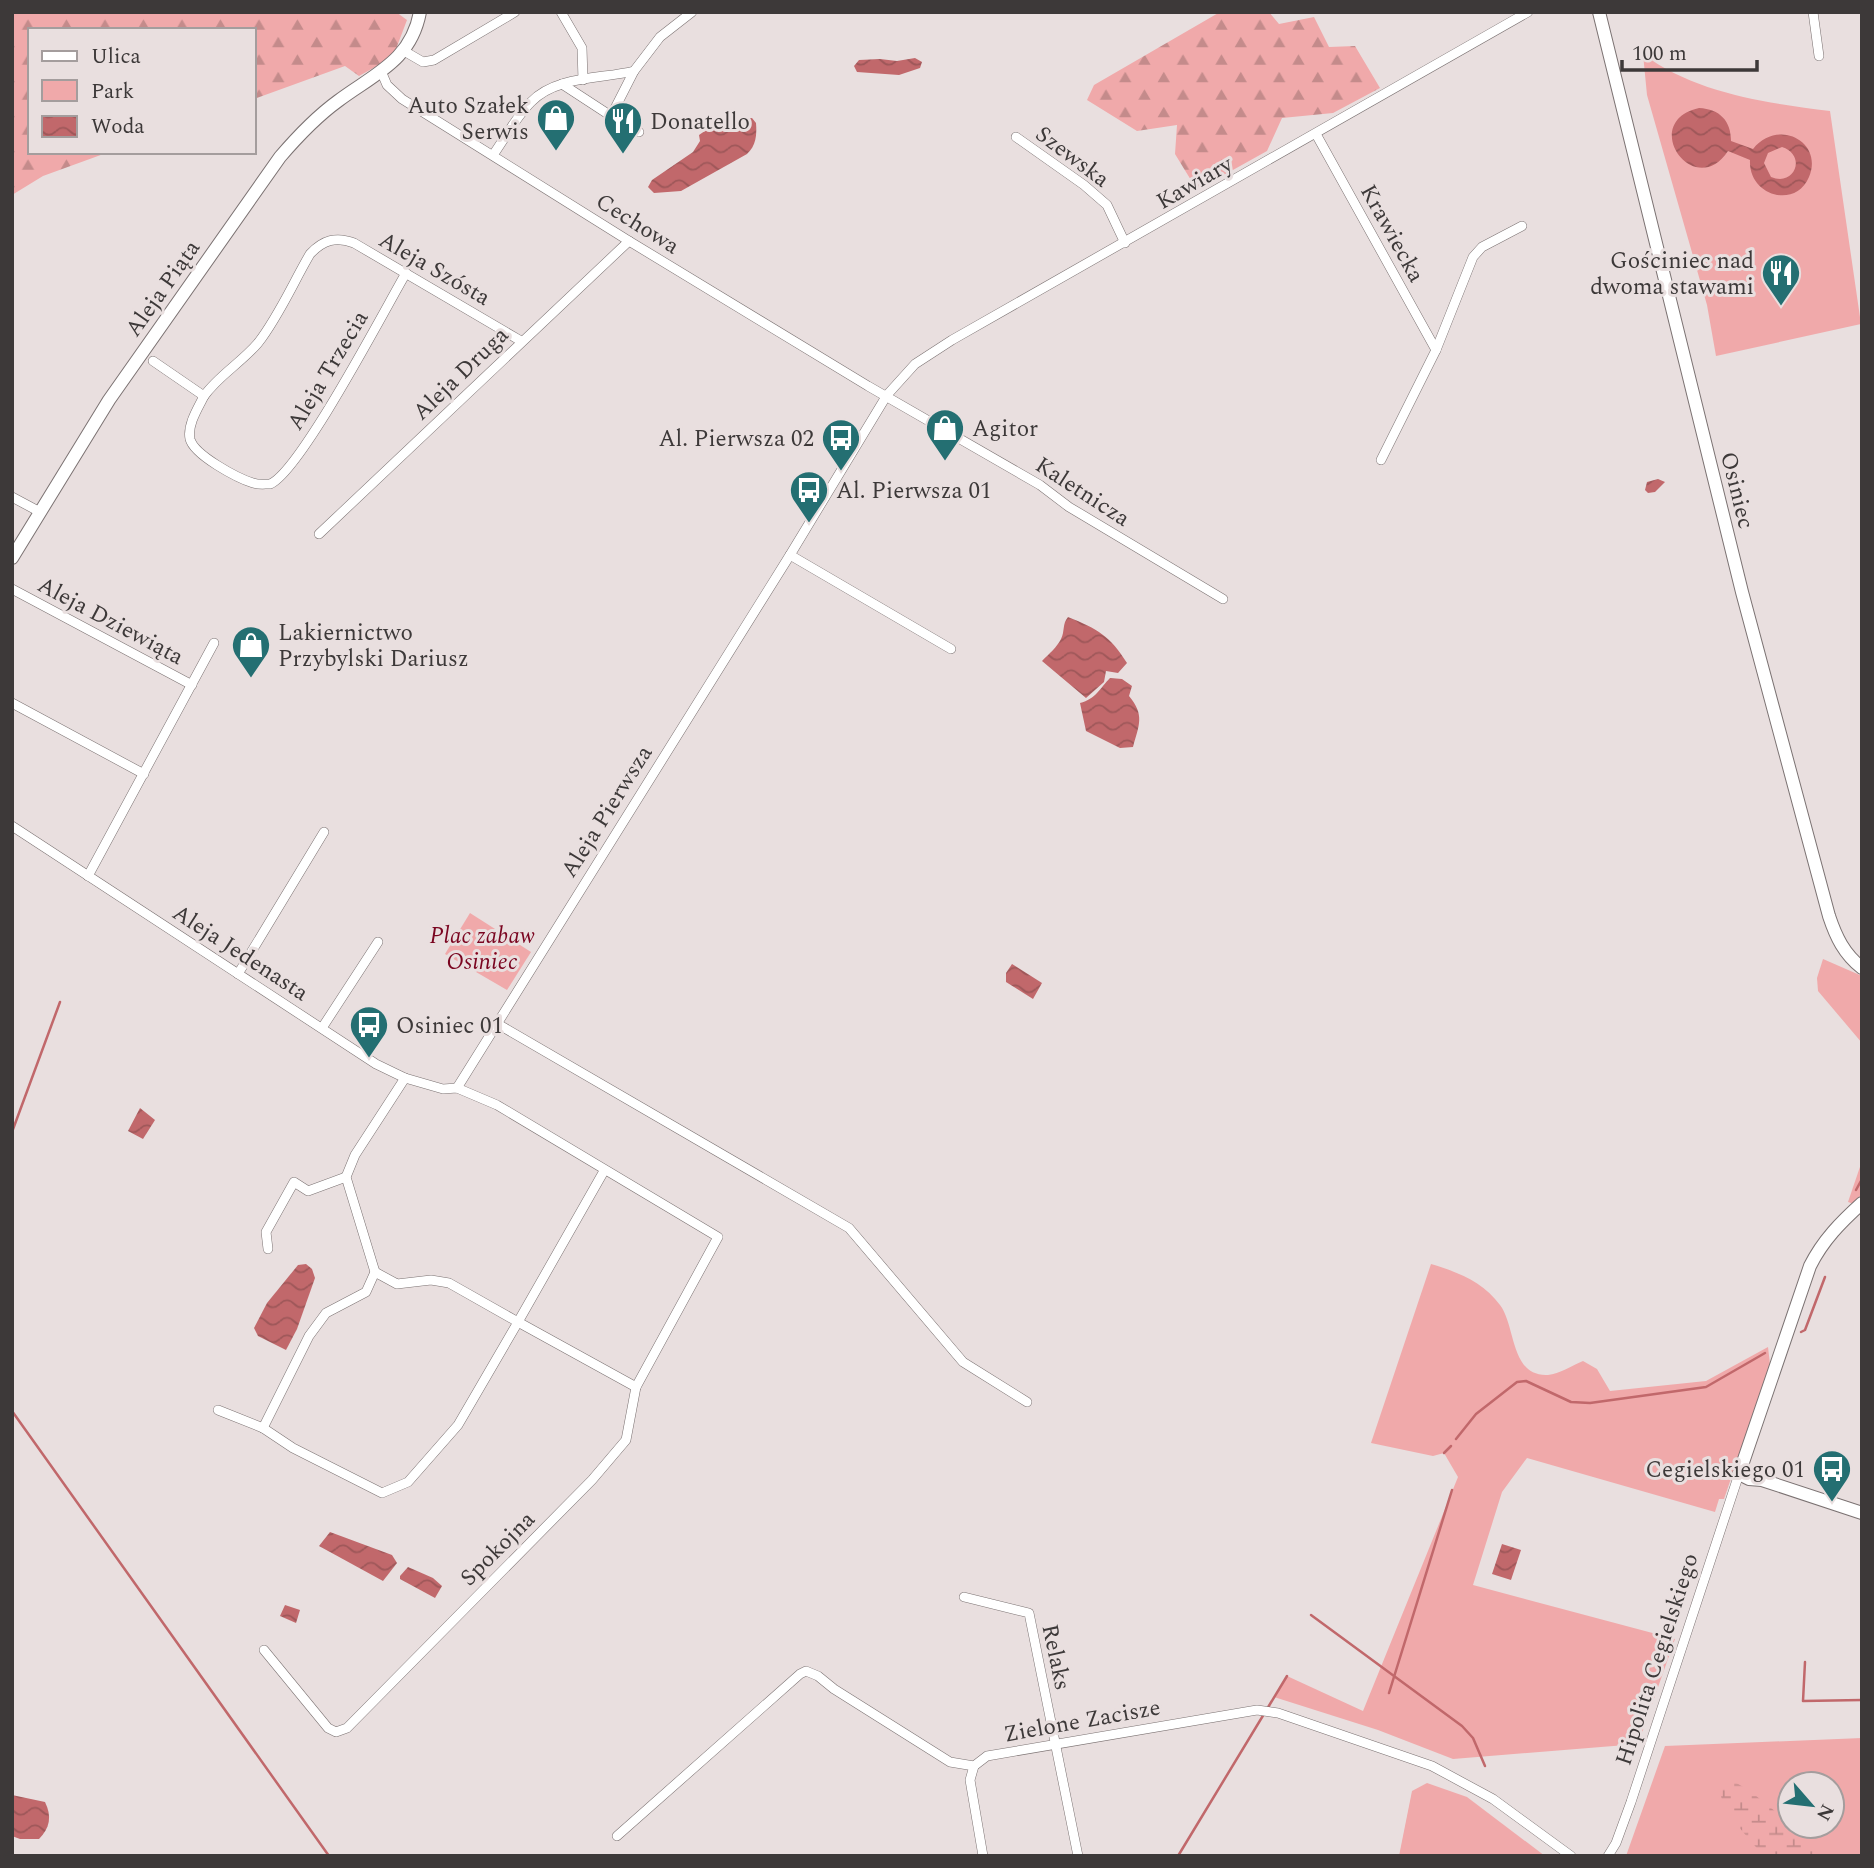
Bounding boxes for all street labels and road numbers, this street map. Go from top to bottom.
street label: Szewska [1027,118,1117,197]
street label: Kawiary [1150,147,1240,219]
street label: Krawiecka [1350,178,1433,289]
street label: Cechowa [588,185,686,264]
street label: Aleja Szósta [372,223,497,315]
street label: Aleja Piąta [117,233,210,345]
street label: Aleja Trzecia [279,304,378,437]
street label: Aleja Druga [405,319,517,429]
street label: Kaletnicza [1028,448,1137,536]
street label: Osiniec [1710,448,1763,533]
street label: Aleja Dziewiąta [31,568,190,675]
street label: Aleja Pierwsza [553,739,662,885]
street label: Aleja Jedenasta [165,896,315,1011]
street label: Spokojna [452,1503,544,1595]
street label: Hipolita Cegielskiego [1607,1549,1708,1770]
street label: Relaks [1031,1621,1080,1693]
street label: Zielone Zacisze [1001,1690,1163,1752]

